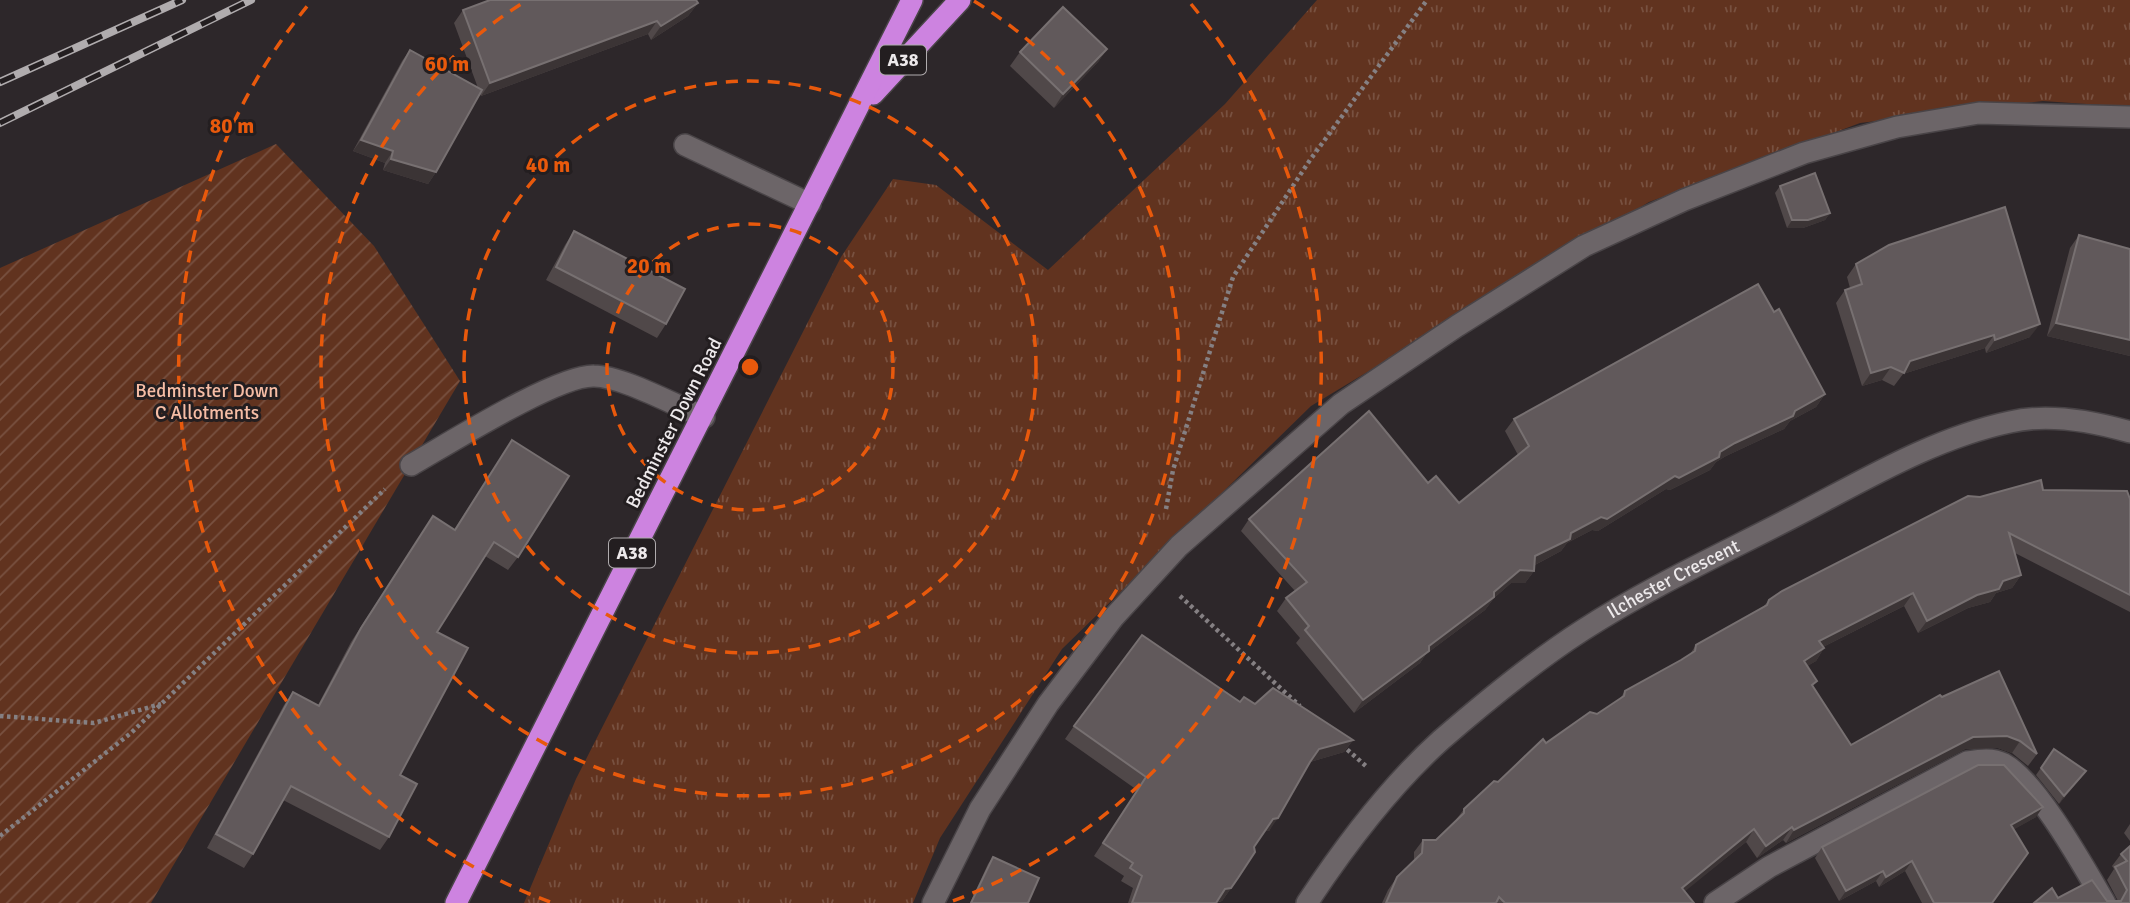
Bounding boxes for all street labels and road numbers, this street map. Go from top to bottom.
road number: A38 [880,46,926,74]
street label: Bedminster Down Road [621,334,727,512]
street label: Ilchester Crescent [1603,534,1744,624]
road number: A38 [609,538,655,568]

